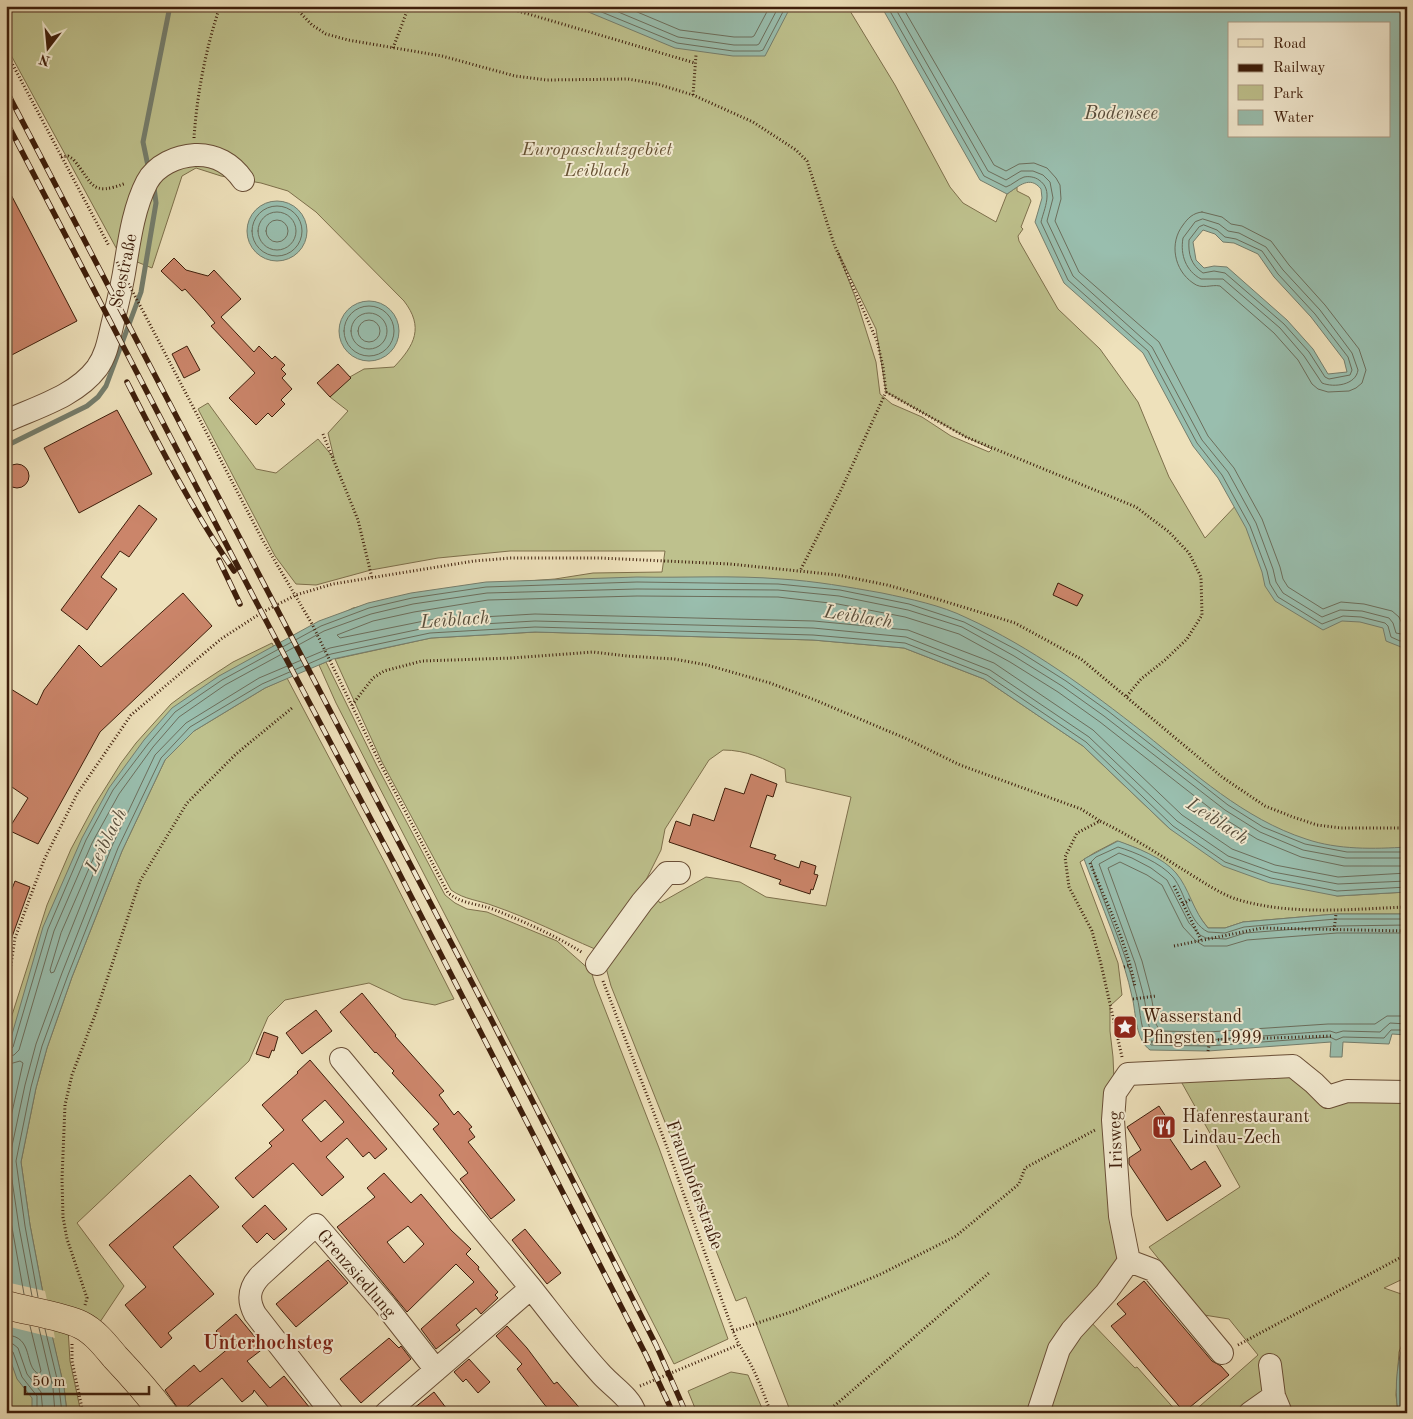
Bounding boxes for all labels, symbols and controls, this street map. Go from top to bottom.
north arrow [22,22,72,72]
legend [1228,22,1390,138]
text: Road [1273,37,1307,52]
text: N [37,51,52,68]
text: Railway [1273,61,1326,76]
text: Park [1273,87,1304,102]
water label: Bodensee [1083,105,1158,124]
text: Water [1273,111,1314,126]
park label: Europaschutzgebiet Leiblach [521,141,672,180]
street label: Seestraße [107,232,141,310]
water label: Leiblach [821,603,894,633]
water label: Leiblach [419,609,491,633]
water label: Leiblach [1182,795,1252,849]
water label: Leiblach [82,805,131,877]
place label: Wasserstand Pfingsten 1999 [1142,1008,1262,1047]
place icon: Wasserstand Pfingsten 1999 [1112,1014,1138,1040]
place label: Hafenrestaurant Lindau-Zech [1182,1108,1310,1147]
street label: Irisweg [1106,1110,1126,1169]
restaurant icon: Hafenrestaurant Lindau-Zech [1151,1114,1177,1140]
street label: Fraunhoferstraße [662,1118,726,1252]
street label: Grenzsiedlung [313,1226,399,1322]
district label: Unterhochsteg [203,1334,333,1354]
scale bar [25,1364,149,1396]
text: 50 m [32,1375,66,1390]

